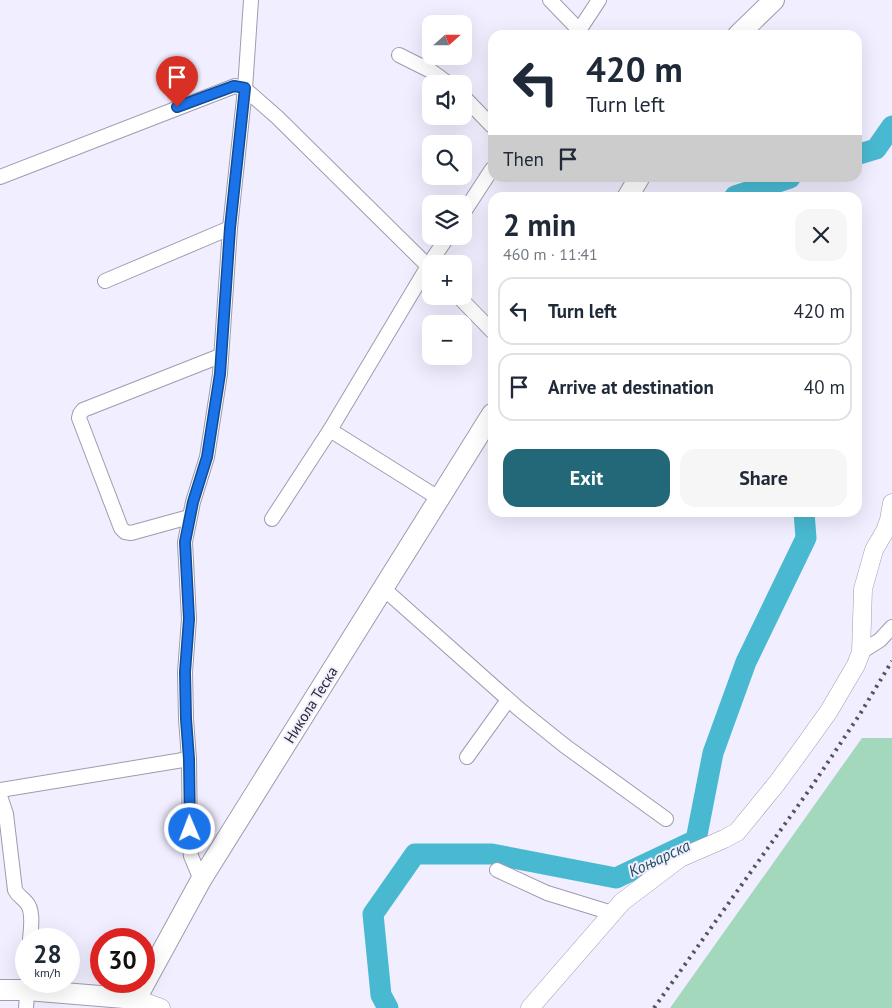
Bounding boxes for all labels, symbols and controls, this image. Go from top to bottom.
north arrow [422,15,472,65]
map controls [422,15,472,365]
text: 420 m [586,46,683,92]
icon: left [503,50,568,115]
pin [156,56,198,107]
icon: arrive [163,63,191,91]
button: sound [422,75,472,125]
text: Turn left [586,90,665,118]
button: search [422,135,472,185]
icon: arrive [554,145,582,173]
text: Then [503,147,544,171]
button: layers [422,195,472,245]
text: 2 min [503,205,576,244]
button: close [795,209,847,261]
text: 460 m · 11:41 [503,244,598,264]
button: + [422,255,472,305]
icon: left [505,297,533,325]
text: Turn left [548,299,617,323]
text: 420 m [793,299,845,323]
button: − [422,315,472,365]
icon: arrive [505,373,533,401]
text: Arrive at destination [548,375,714,399]
text: 40 m [804,375,845,399]
button: Exit [503,449,670,507]
button: Share [680,449,847,507]
street label: Никола Теска [279,663,342,747]
position arrow [163,802,215,854]
water label: Коњарска [625,835,693,881]
speed limit sign: 30 [90,928,155,993]
text: 28 [33,938,62,970]
text: km/h [34,965,61,980]

